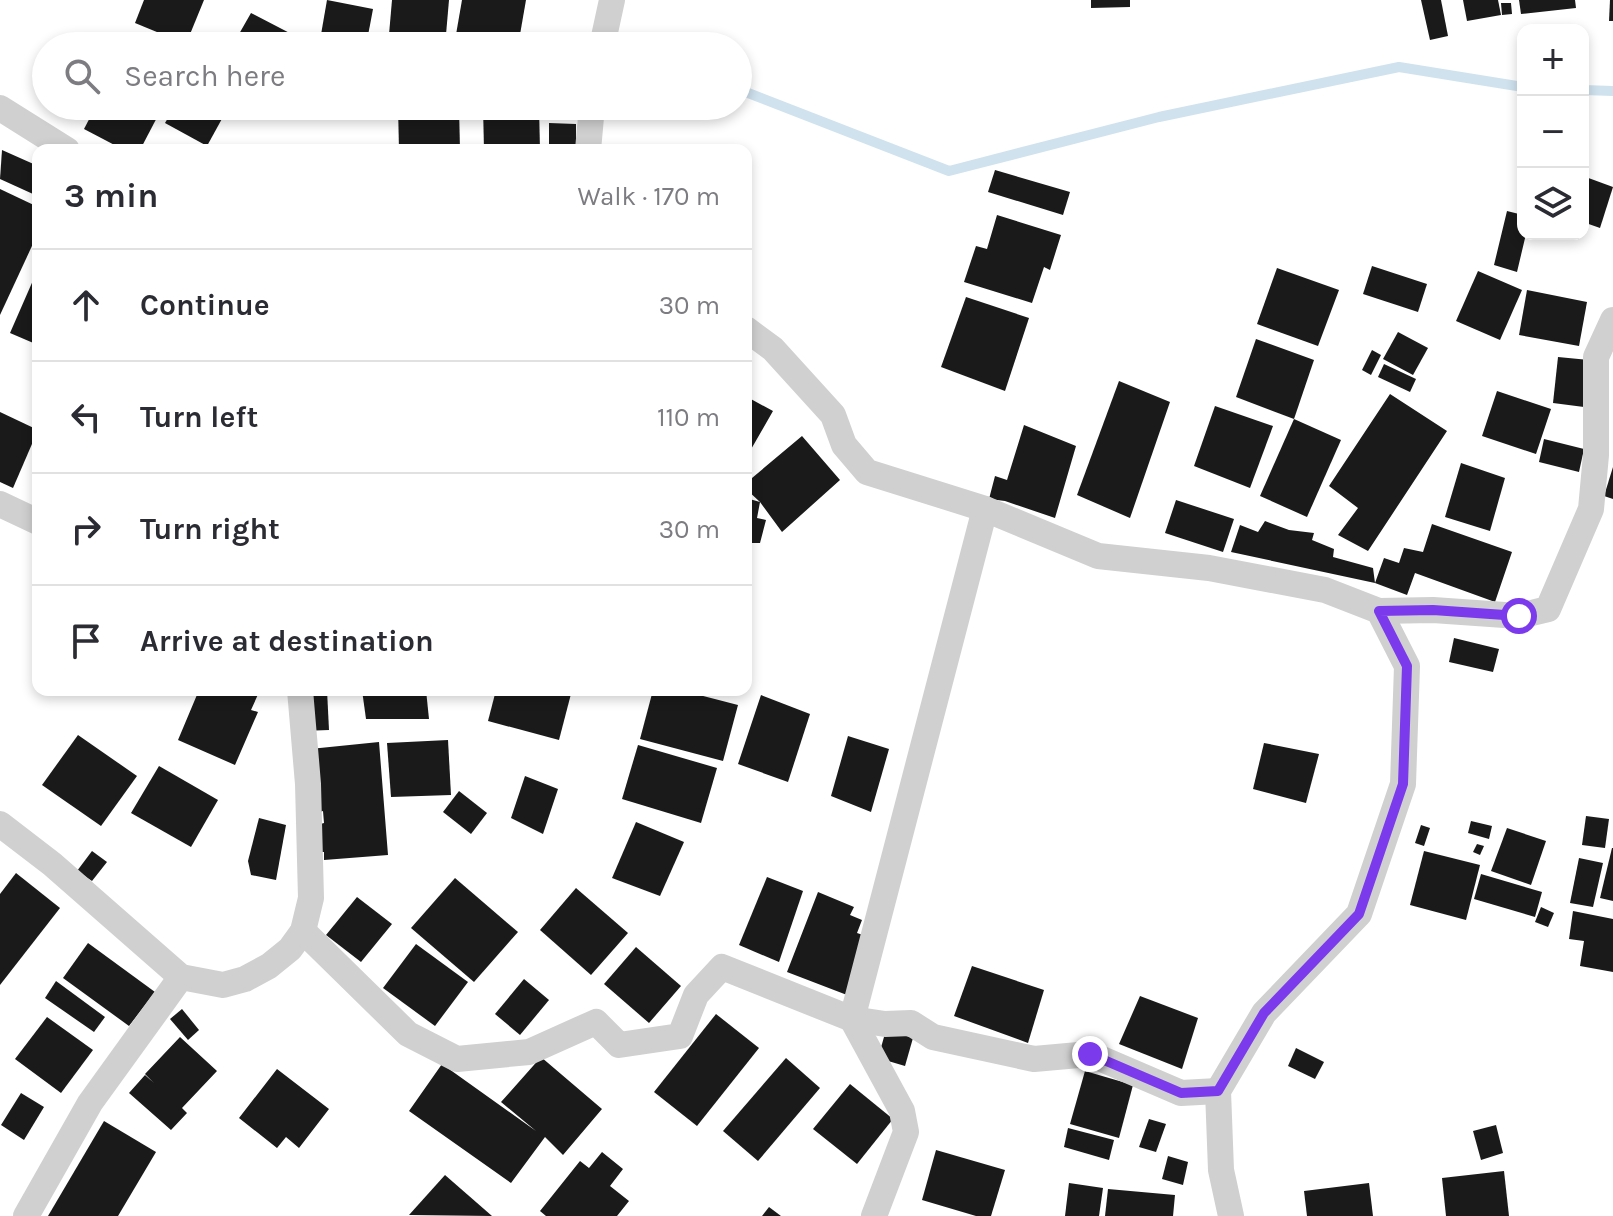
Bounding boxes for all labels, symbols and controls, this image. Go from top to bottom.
map controls [1517,24,1589,240]
button: + [1517,24,1589,96]
search box [32,32,752,120]
icon: search [60,54,104,98]
text: Search here [124,58,285,94]
button: − [1517,96,1589,168]
button: layers [1517,168,1589,240]
text: 3 min [64,176,158,216]
text: Walk · 170 m [578,181,720,212]
icon: ahead [64,283,108,327]
text: Continue [140,287,270,323]
text: 30 m [659,290,720,321]
icon: left [64,395,108,439]
text: Turn left [140,399,258,435]
text: 110 m [657,402,720,433]
icon: right [64,507,108,551]
text: Turn right [140,511,280,547]
text: 30 m [659,514,720,545]
route start [1501,598,1537,634]
icon: arrive [64,619,108,663]
text: Arrive at destination [140,623,434,659]
route end [1072,1036,1108,1072]

